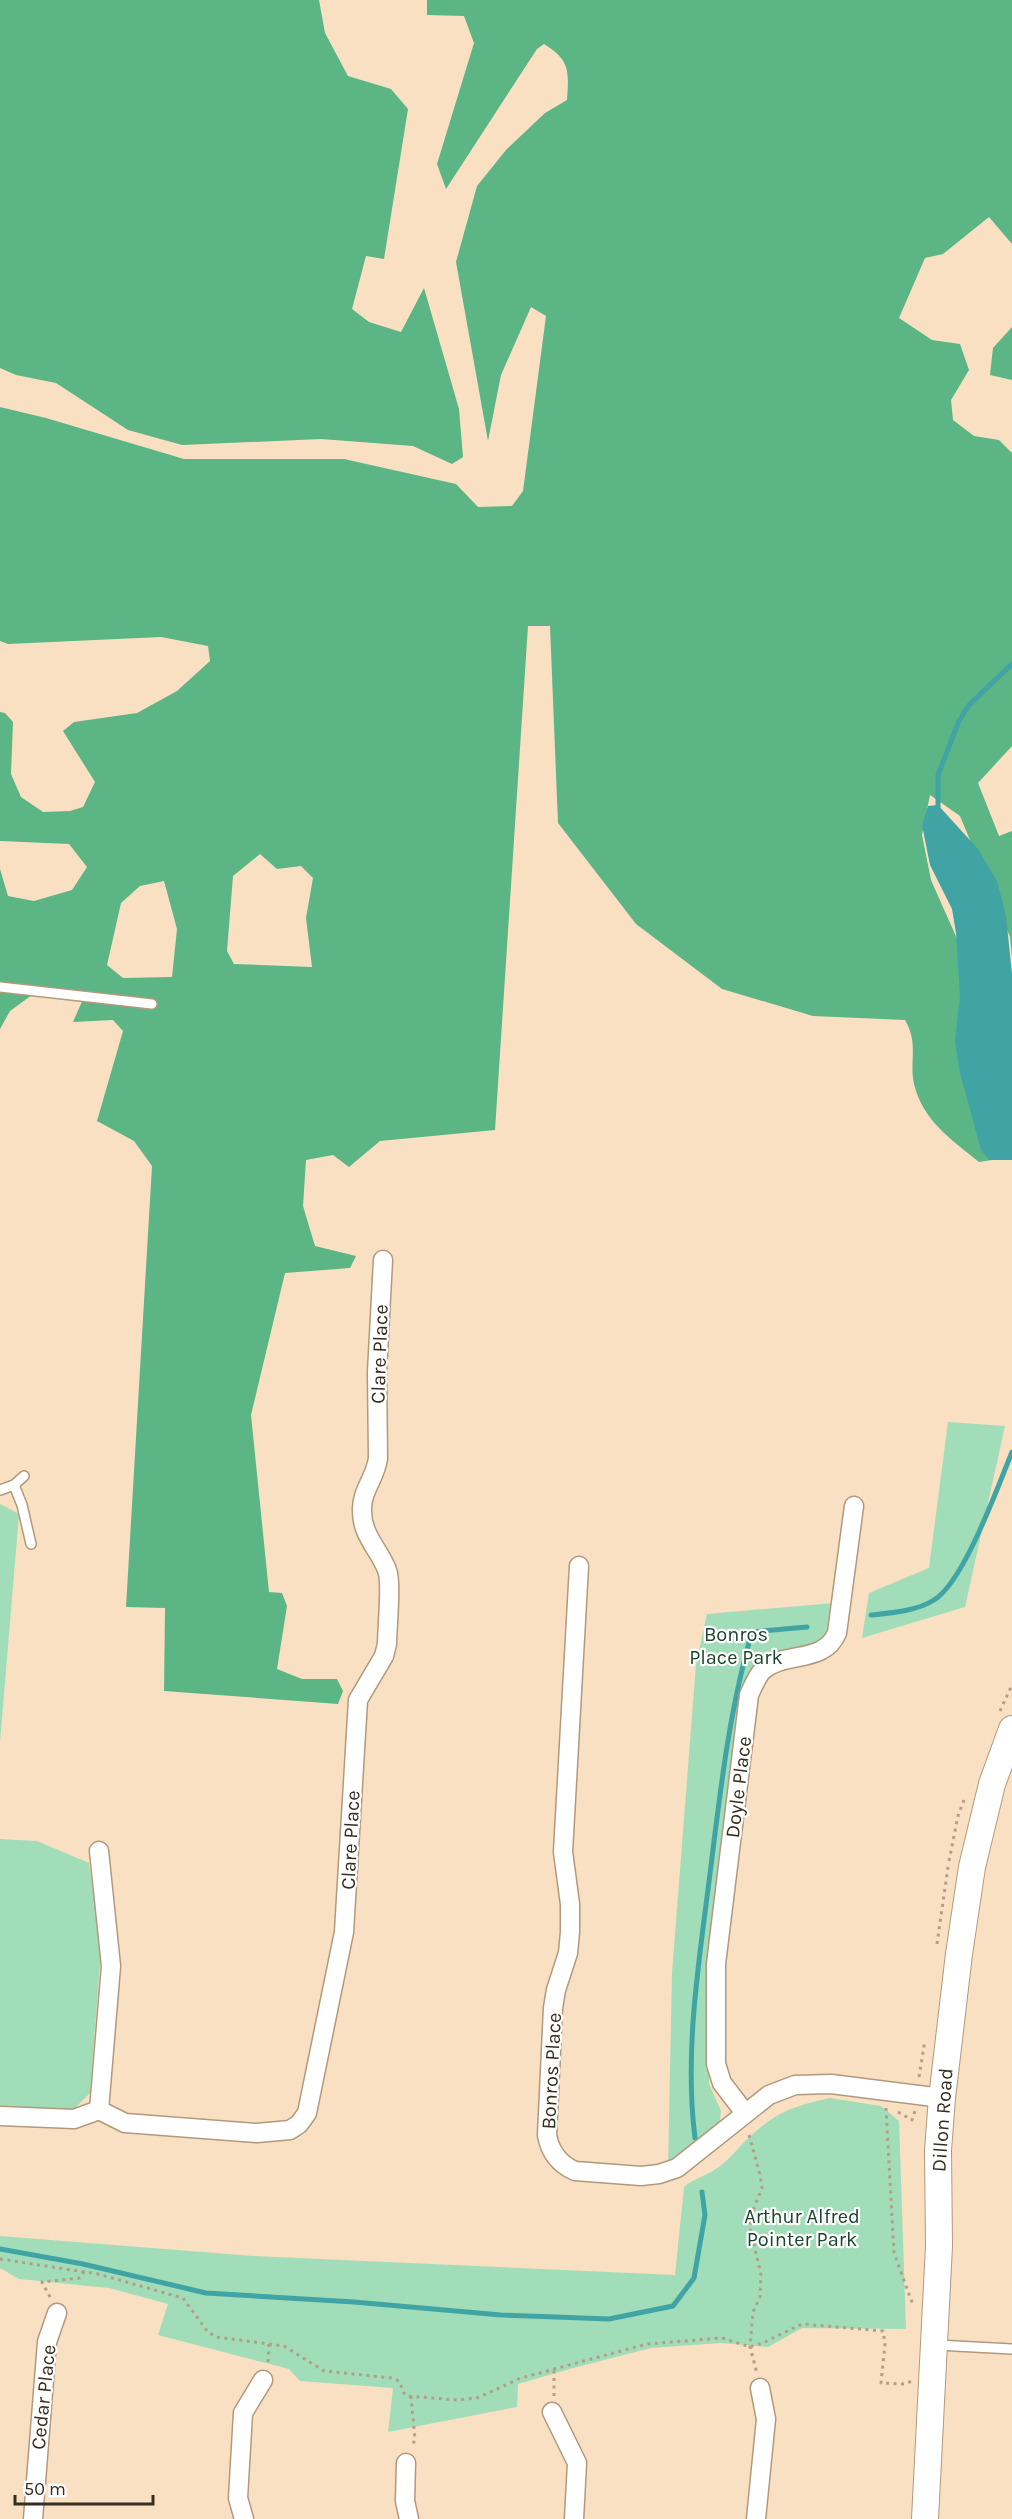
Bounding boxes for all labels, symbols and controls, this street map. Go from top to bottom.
street label: Clare Place [366,1304,393,1404]
park label: Bonros Place Park [689,1623,783,1669]
street label: Doyle Place [721,1735,756,1839]
street label: Clare Place [336,1790,365,1890]
street label: Bonros Place [537,2012,566,2130]
street label: Dillon Road [927,2067,958,2173]
park label: Arthur Alfred Pointer Park [744,2205,860,2251]
street label: Cedar Place [27,2343,60,2451]
scale bar [15,2468,153,2506]
text: 50 m [24,2478,66,2500]

